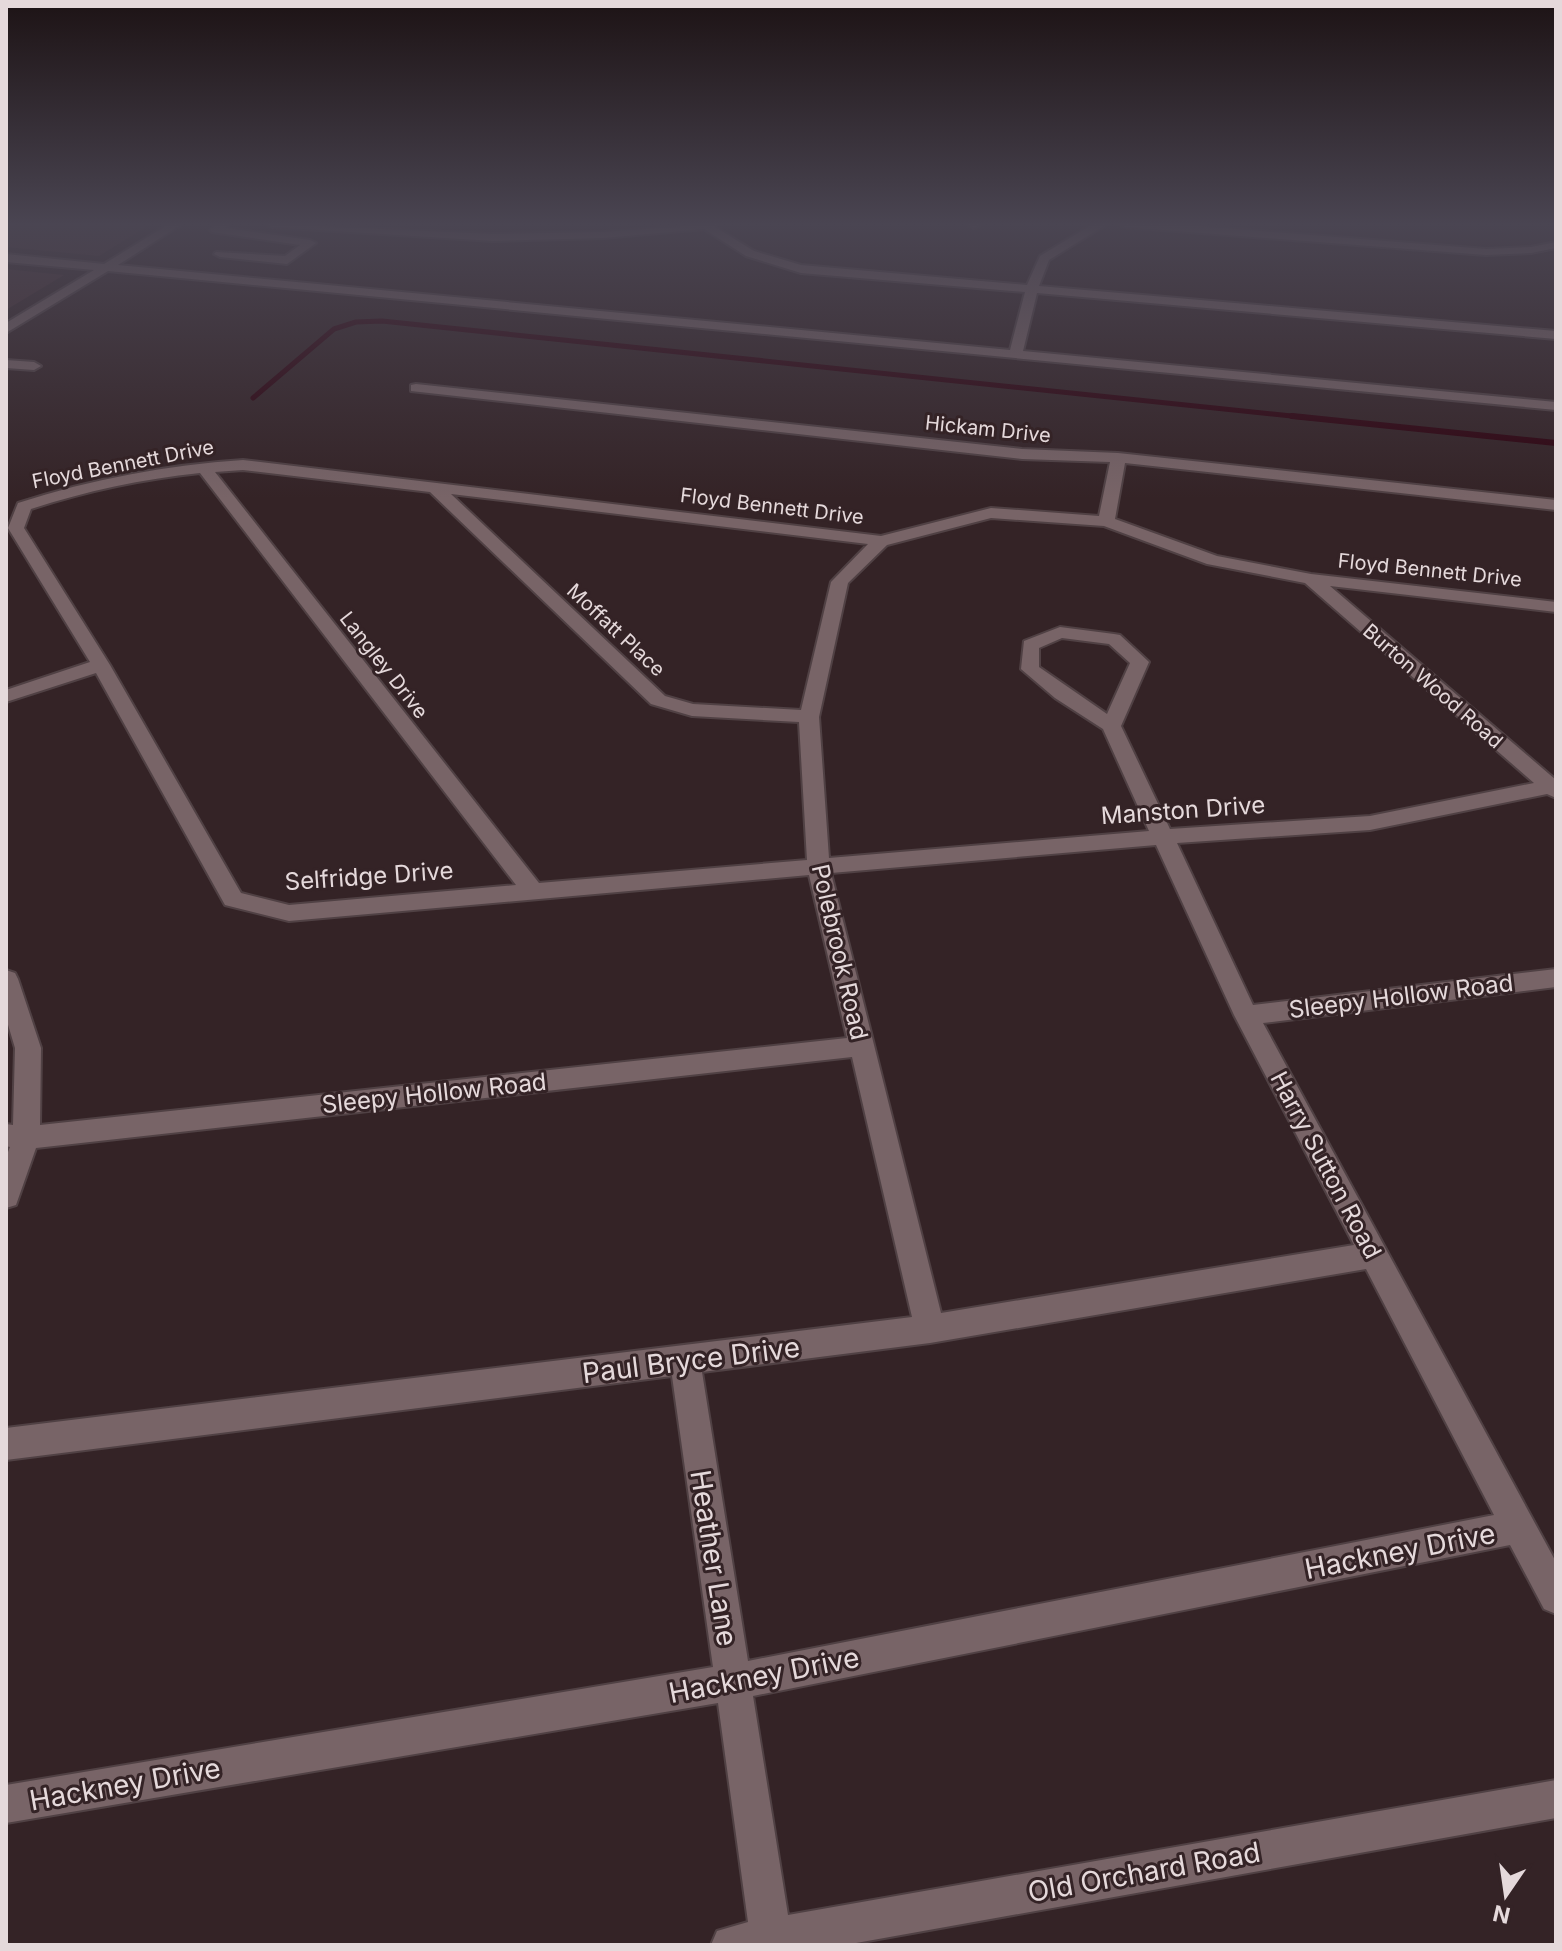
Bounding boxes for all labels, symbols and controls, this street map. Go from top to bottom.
street label: Hickam Drive [924,410,1052,448]
street label: Floyd Bennett Drive [30,435,216,493]
street label: Floyd Bennett Drive [679,483,865,529]
street label: Floyd Bennett Drive [1337,548,1523,592]
street label: Moffatt Place [562,579,670,681]
street label: Langley Drive [335,607,433,723]
street label: Burton Wood Road [1358,619,1508,753]
street label: Manston Drive [1100,790,1266,830]
street label: Selfridge Drive [284,856,454,896]
street label: Polebrook Road [806,861,874,1043]
street label: Sleepy Hollow Road [1287,968,1515,1024]
street label: Harry Sutton Road [1264,1066,1388,1264]
street label: Sleepy Hollow Road [320,1067,548,1119]
street label: Paul Bryce Drive [580,1330,802,1390]
street label: Heather Lane [683,1467,745,1649]
street label: Hackney Drive [1302,1516,1498,1586]
street label: Hackney Drive [666,1640,862,1710]
street label: Hackney Drive [27,1750,223,1818]
street label: Old Orchard Road [1025,1835,1263,1909]
north arrow [1466,1855,1546,1935]
text: N [1490,1900,1513,1929]

